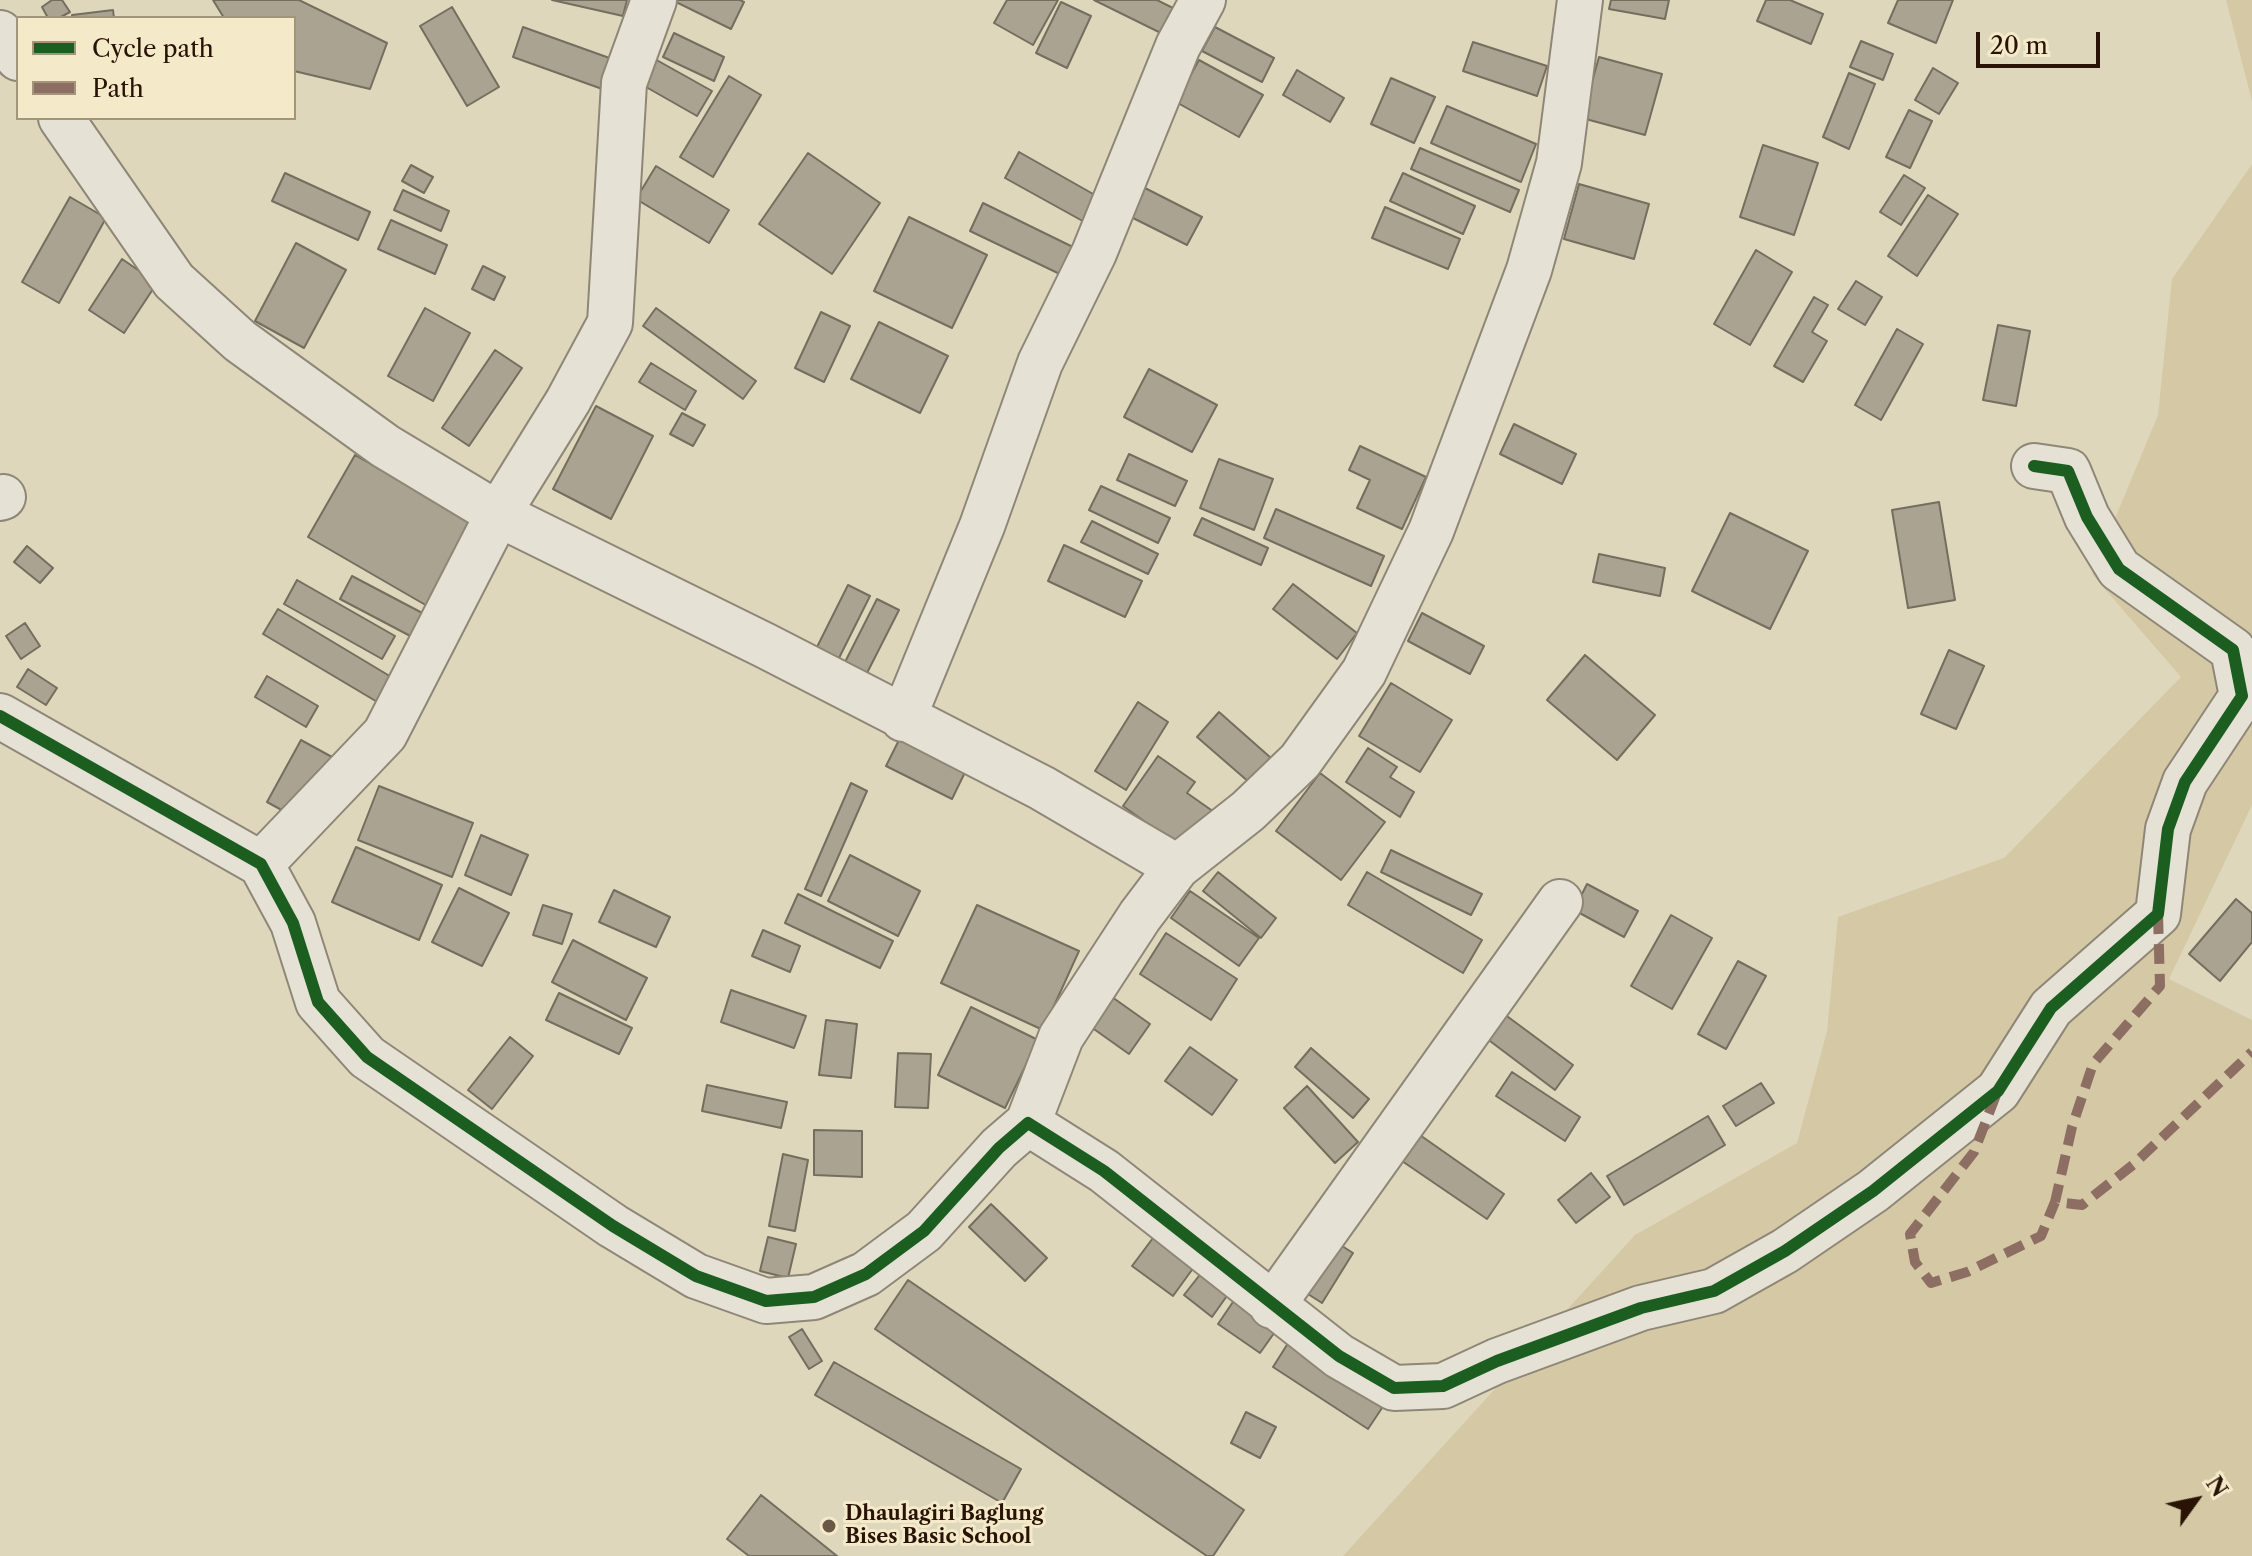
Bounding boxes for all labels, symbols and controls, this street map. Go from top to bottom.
legend [16,16,296,120]
scale bar [1980,16,2104,66]
text: 20 m [1990,31,2048,60]
text: Cycle path [92,34,214,63]
text: Path [92,74,144,103]
north arrow [2156,1460,2236,1540]
text: N [2200,1471,2233,1502]
place label: Dhaulagiri Baglung Bises Basic School [845,1502,1044,1549]
marker: Dhaulagiri Baglung Bises Basic School [820,1517,838,1535]

